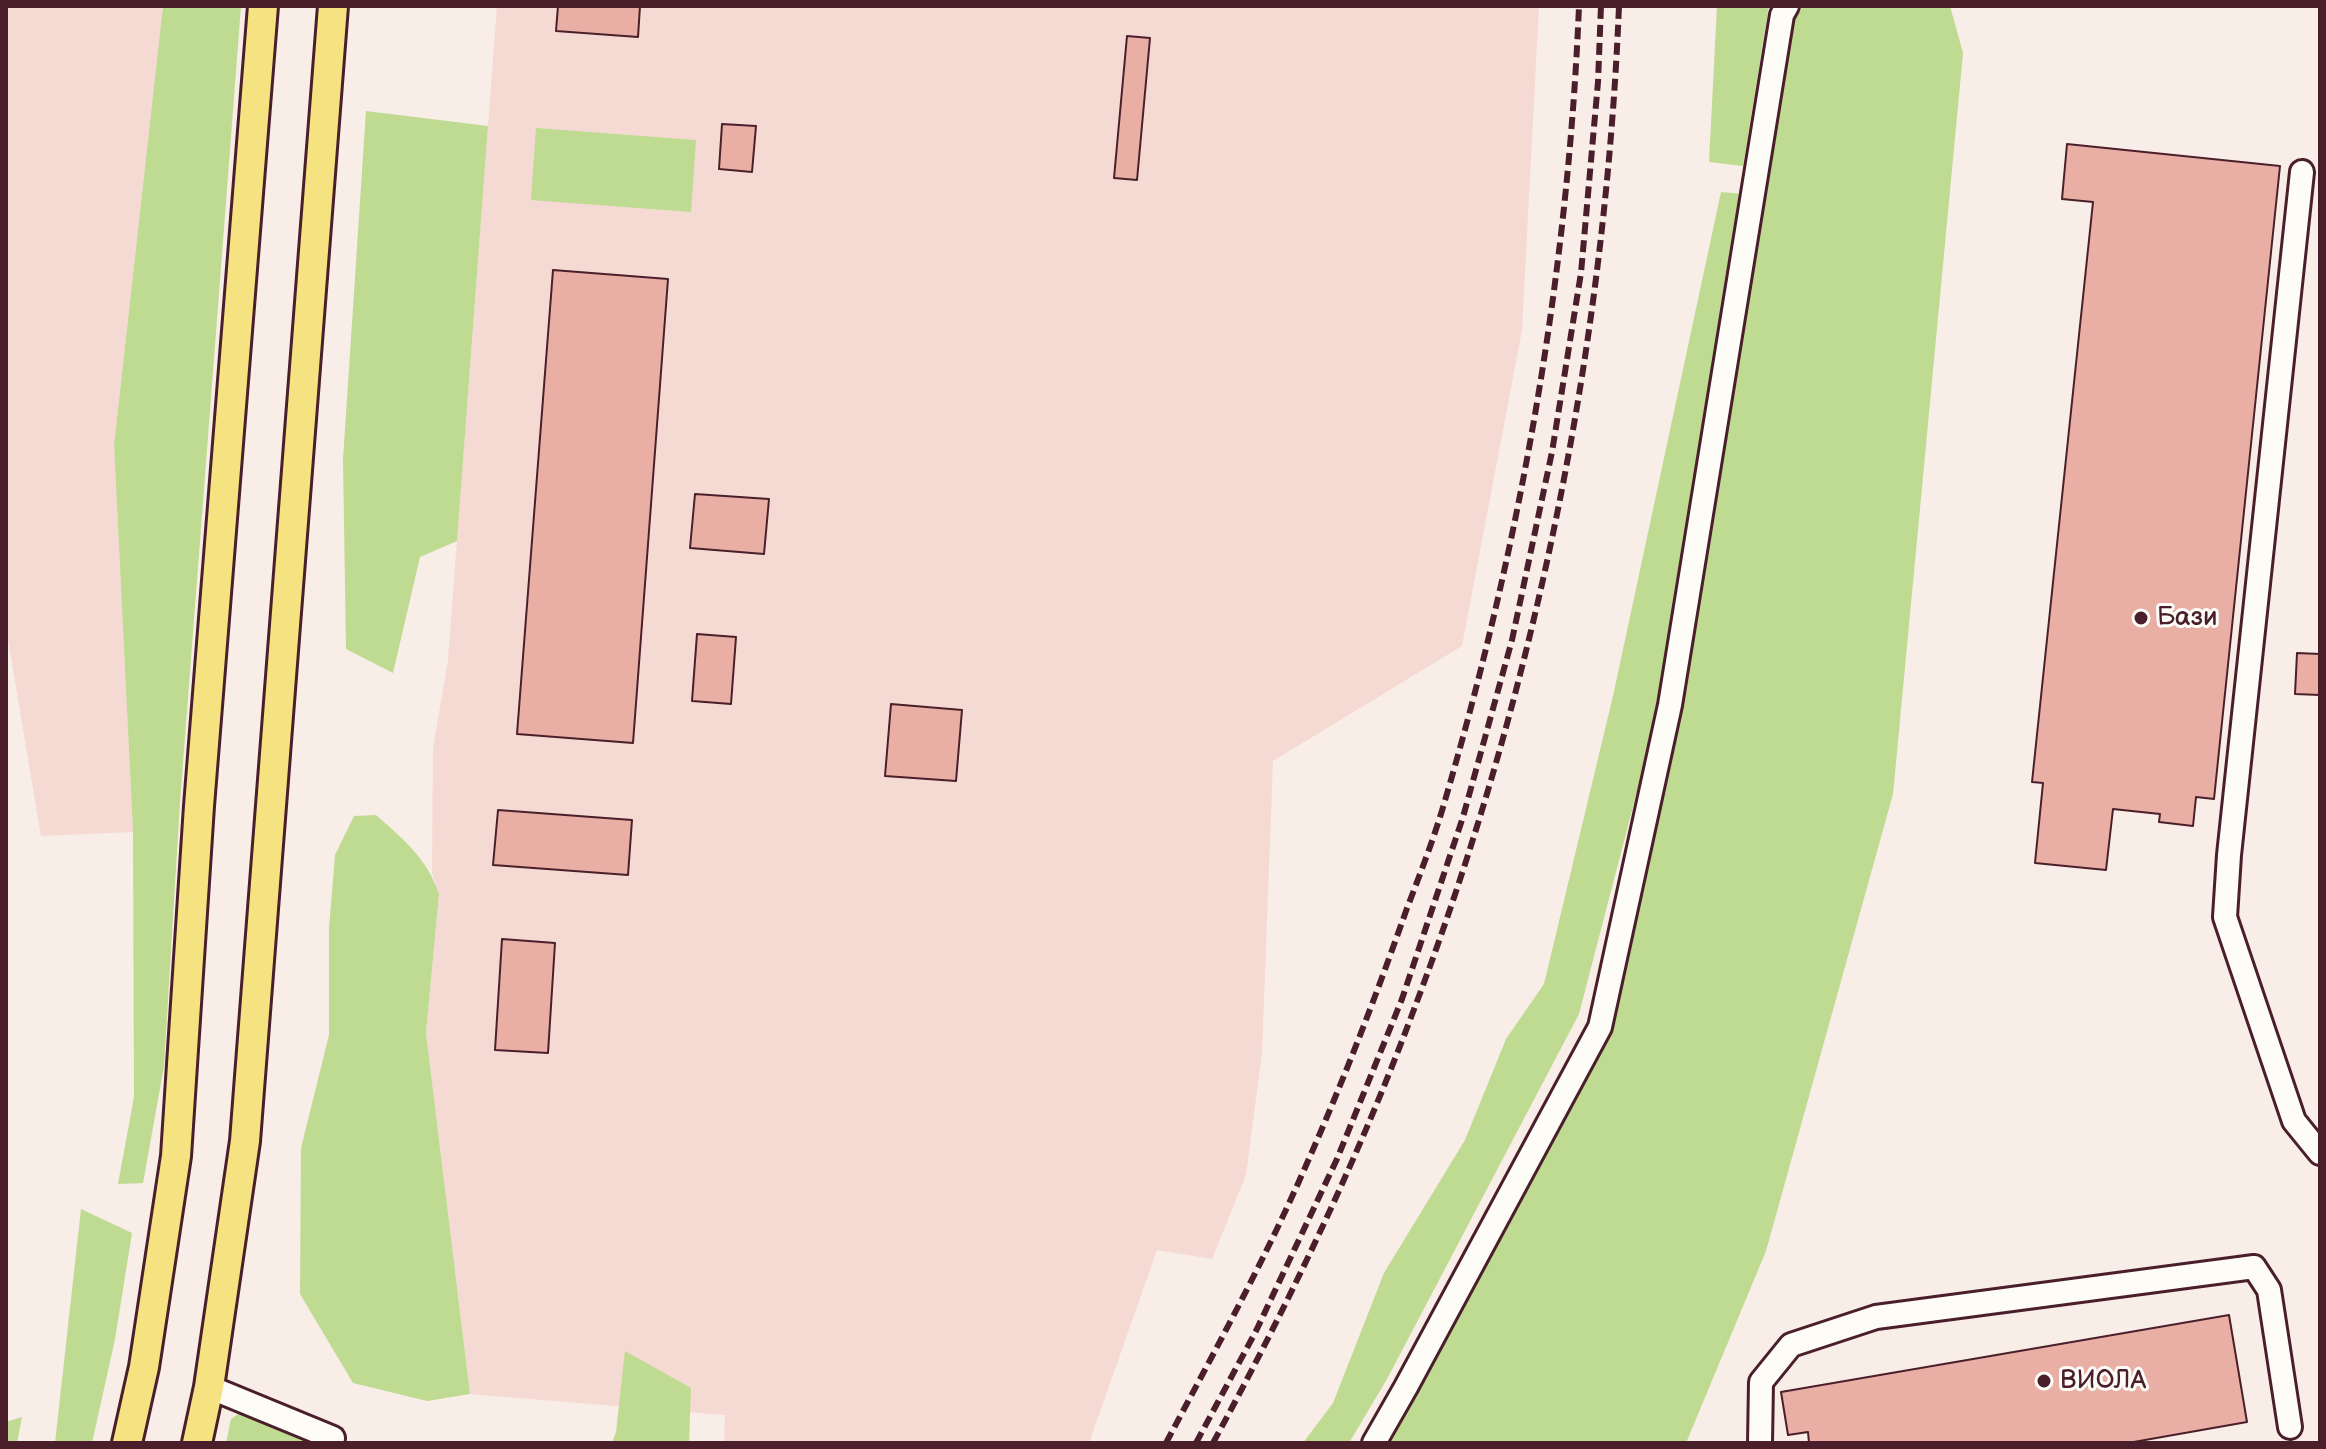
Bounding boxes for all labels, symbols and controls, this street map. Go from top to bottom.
place label: Бази [2157,602,2217,634]
marker: Бази [2132,609,2150,627]
place label: ВИОЛА [2060,1365,2146,1397]
marker: ВИОЛА [2035,1372,2053,1390]

